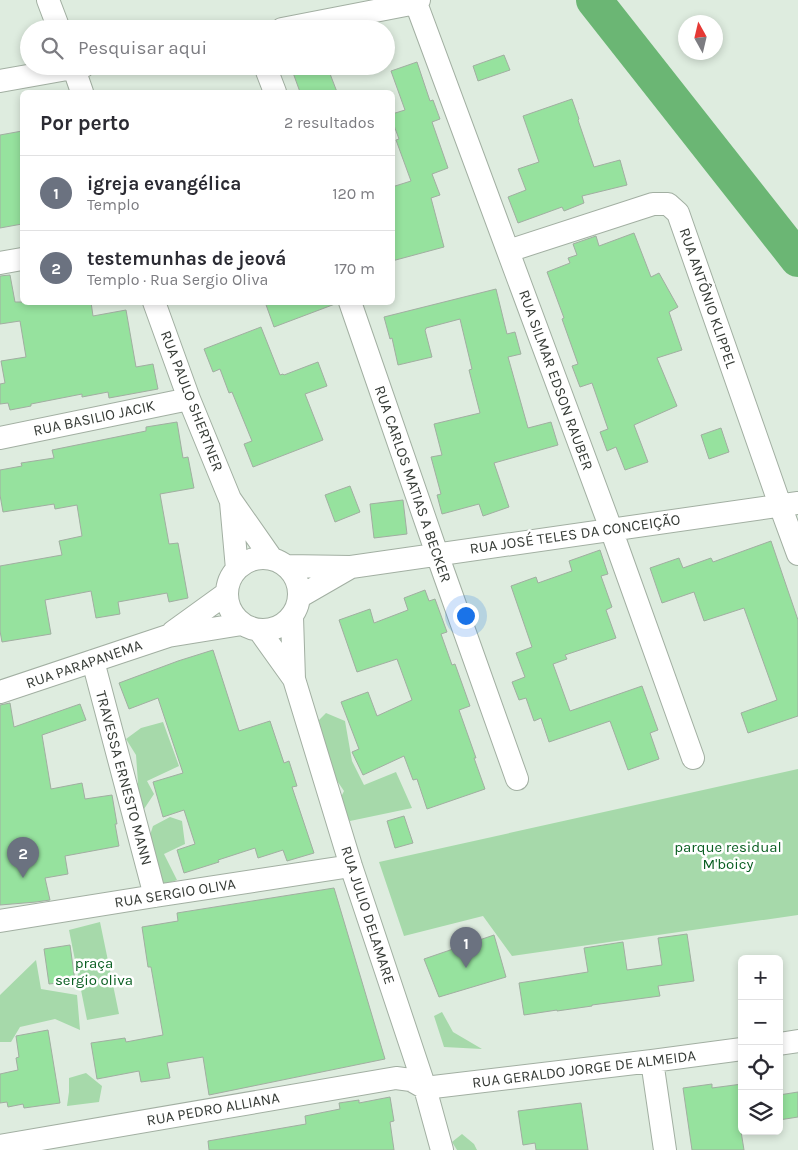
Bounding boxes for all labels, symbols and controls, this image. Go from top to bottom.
north arrow [678,15,723,60]
search box [20,20,395,75]
icon: search [38,34,66,62]
text: Pesquisar aqui [78,37,207,59]
text: Por perto [40,111,130,135]
text: 2 resultados [284,113,375,132]
text: igreja evangélica [87,173,241,195]
text: 1 [53,184,59,203]
text: 120 m [332,184,375,203]
text: Templo [87,195,140,214]
street label: RUA ANTÔNIO KLIPPEL [676,225,740,371]
text: testemunhas de jeová [87,248,286,270]
text: 2 [51,259,61,278]
text: 170 m [334,259,375,278]
text: Templo · Rua Sergio Oliva [87,270,268,289]
street label: RUA SILMAR EDSON RAUBER [515,287,597,473]
street label: RUA PAULO SHERTNER [157,328,227,474]
street label: RUA CARLOS MATIAS A BECKER [371,383,455,585]
street label: RUA BASILIO JACIK [31,396,157,440]
street label: RUA JOSÉ TELES DA CONCEIÇÃO [469,510,681,558]
your location [453,603,479,629]
street label: RUA PARAPANEMA [24,636,145,692]
street label: TRAVESSA ERNESTO MANN [92,689,156,867]
pin: 2 [7,837,39,878]
park label: parque residual M'boicy [674,838,782,873]
street label: RUA JULIO DELAMARE [337,844,399,986]
street label: RUA SERGIO OLIVA [113,874,237,911]
pin: 1 [450,927,482,968]
park label: praça sergio oliva [55,954,133,989]
map controls [738,955,783,1135]
button: + [738,955,783,1000]
button: − [738,1000,783,1045]
button: locate [738,1045,783,1090]
street label: RUA GERALDO JORGE DE ALMEIDA [471,1046,697,1092]
street label: RUA PEDRO ALLIANA [145,1088,281,1130]
button: layers [738,1090,783,1135]

